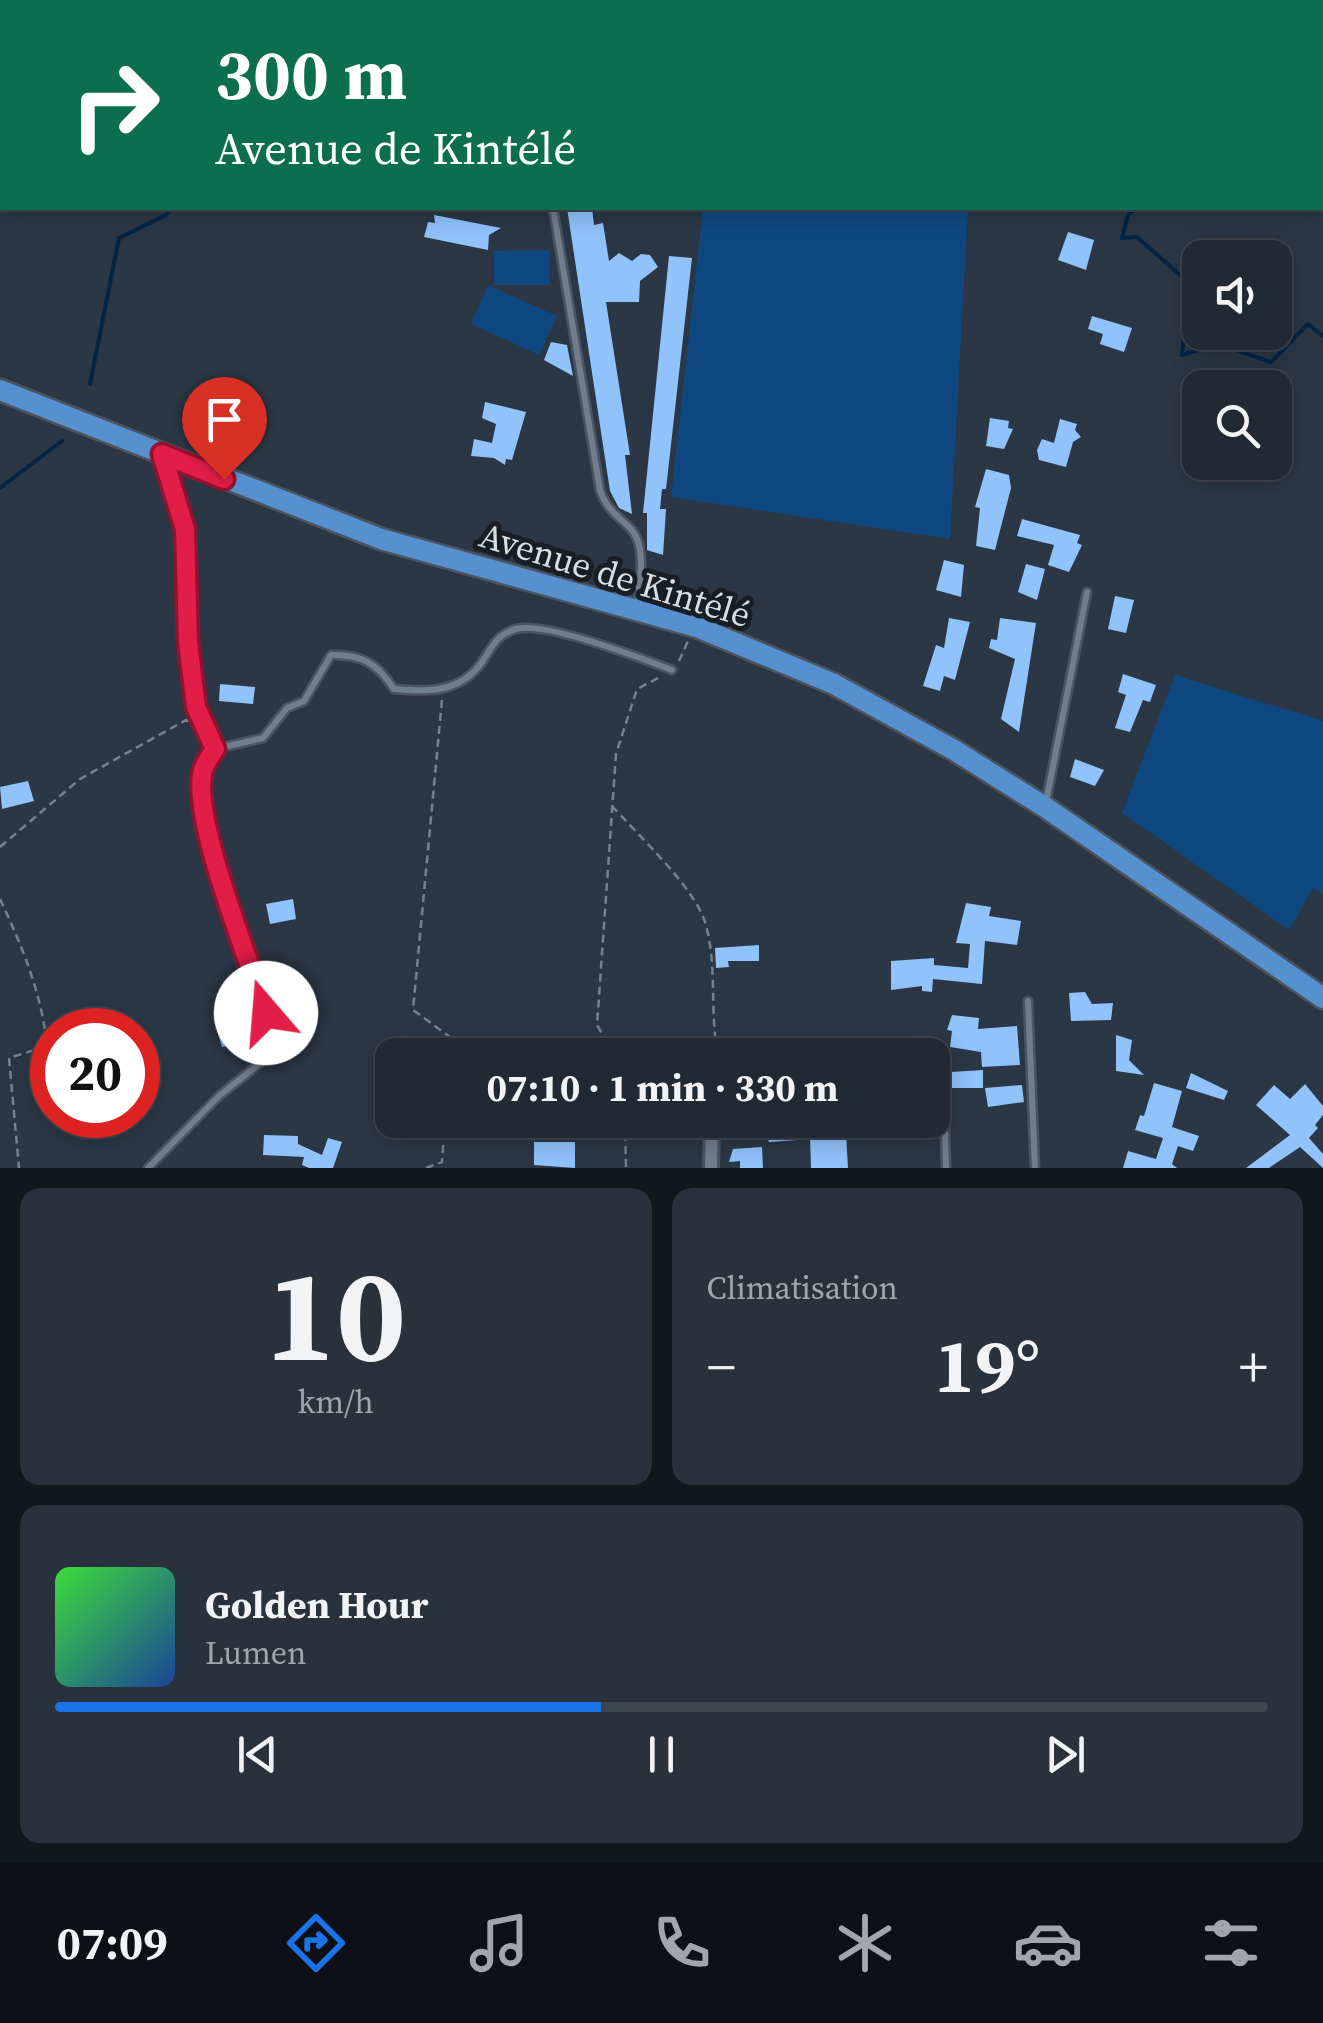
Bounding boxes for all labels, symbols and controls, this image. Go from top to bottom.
text: 300 m [215,26,407,122]
icon: right [50,40,180,170]
text: Avenue de Kintélé [215,117,576,179]
map controls [1182,240,1292,480]
button: sound [1182,240,1292,350]
button: search [1182,370,1292,480]
pin [182,377,267,480]
icon: arrive [197,392,252,447]
street label: Avenue de Kintélé [474,511,756,639]
position arrow [214,961,318,1065]
speed limit sign: 20 [30,1008,160,1138]
text: 07:10 · 1 min · 330 m [486,1062,839,1114]
text: 10 [265,1225,406,1404]
text: Climatisation [707,1266,898,1310]
text: 19° [934,1314,1040,1417]
text: − [707,1329,736,1404]
text: + [1239,1329,1268,1404]
text: km/h [298,1380,374,1424]
text: Golden Hour [205,1579,428,1631]
text: Lumen [205,1631,307,1675]
icon: previous [230,1727,285,1782]
icon: pause [634,1727,689,1782]
icon: next [1038,1727,1093,1782]
icon: directions [281,1908,351,1978]
icon: music [464,1908,534,1978]
icon: phone [647,1908,717,1978]
icon: climate [830,1908,900,1978]
icon: car [1013,1908,1083,1978]
icon: filters [1196,1908,1266,1978]
text: 07:09 [57,1912,168,1974]

